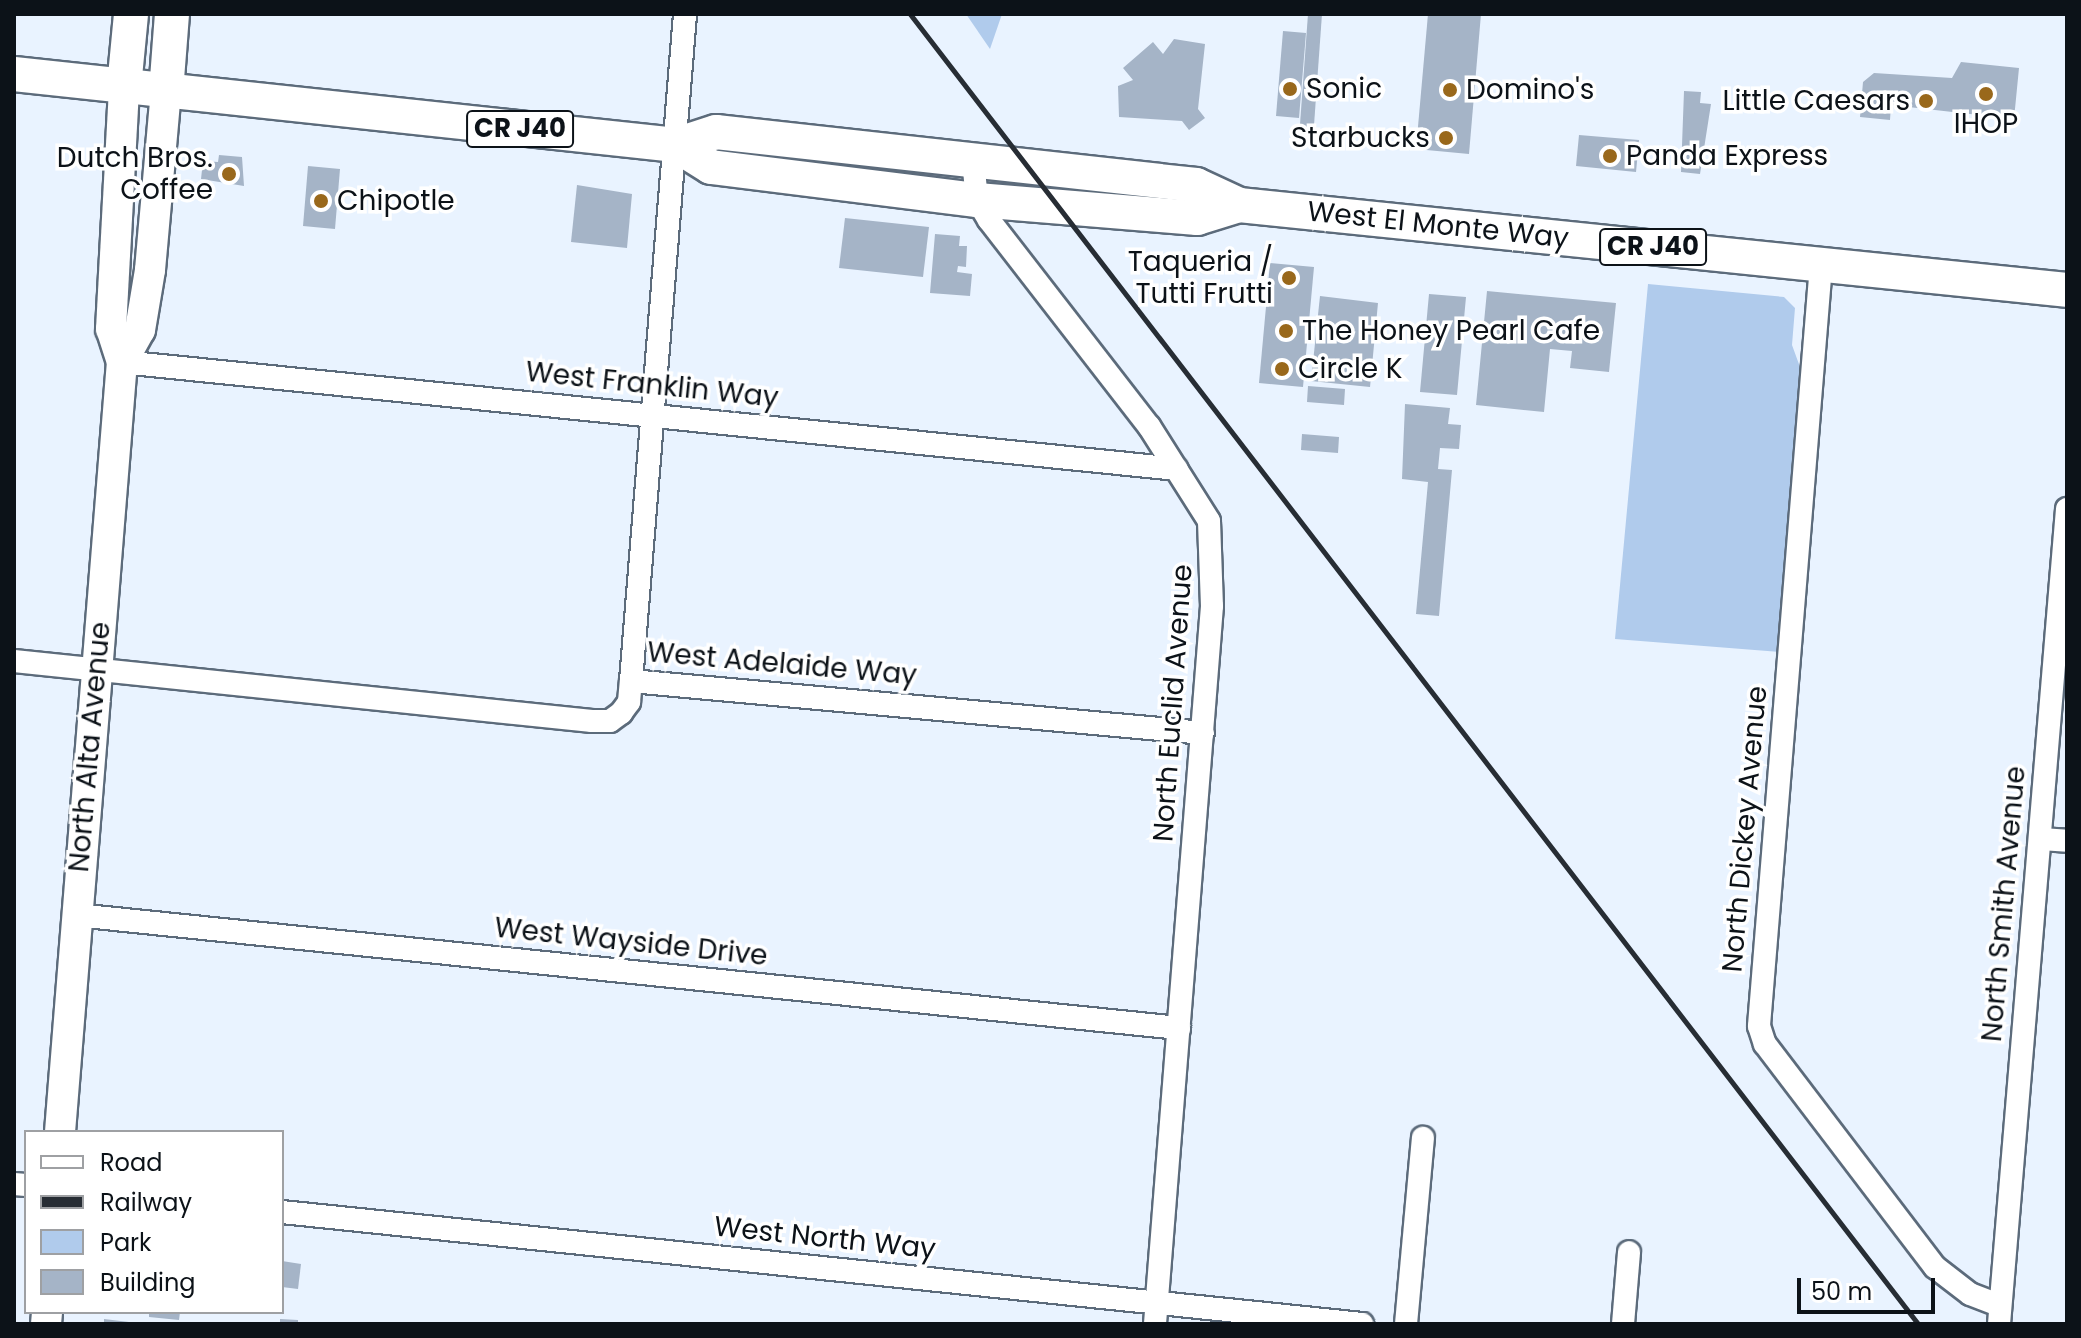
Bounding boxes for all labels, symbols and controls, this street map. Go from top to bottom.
place label: Sonic [1306,72,1382,106]
place label: Domino's [1466,73,1594,107]
marker: Sonic [1281,80,1299,98]
marker: Domino's [1441,81,1459,99]
place label: Little Caesars [1722,84,1910,118]
marker: IHOP [1977,85,1995,103]
marker: Little Caesars [1917,92,1935,110]
road number: CR J40 [466,107,574,151]
place label: IHOP [1954,107,2018,141]
place label: Starbucks [1291,121,1430,155]
marker: Starbucks [1437,129,1455,147]
place label: Panda Express [1626,139,1828,173]
place label: Dutch Bros. Coffee [57,141,213,207]
marker: Panda Express [1601,147,1619,165]
marker: Dutch Bros. Coffee [220,165,238,183]
place label: Chipotle [337,184,455,218]
marker: Chipotle [312,192,330,210]
street label: West El Monte Way [1306,195,1570,255]
road number: CR J40 [1599,225,1707,269]
place label: Taqueria / Tutti Frutti [1128,245,1273,311]
marker: Taqueria / Tutti Frutti [1280,269,1298,287]
place label: The Honey Pearl Cafe [1302,314,1600,348]
marker: The Honey Pearl Cafe [1277,322,1295,340]
place label: Circle K [1298,352,1402,386]
street label: West Franklin Way [524,355,780,415]
marker: Circle K [1273,360,1291,378]
street label: North Euclid Avenue [1147,563,1199,843]
street label: North Alta Avenue [62,620,118,874]
street label: West Adelaide Way [646,635,918,693]
street label: North Dickey Avenue [1716,684,1774,974]
street label: North Smith Avenue [1975,765,2033,1043]
street label: West Wayside Drive [493,911,769,973]
legend [24,1130,284,1314]
text: Road [100,1146,162,1179]
text: Railway [100,1186,192,1219]
street label: West North Way [713,1210,937,1266]
text: Park [100,1226,151,1259]
scale bar [1801,1262,1939,1312]
text: Building [100,1266,196,1299]
text: 50 m [1811,1275,1872,1308]

